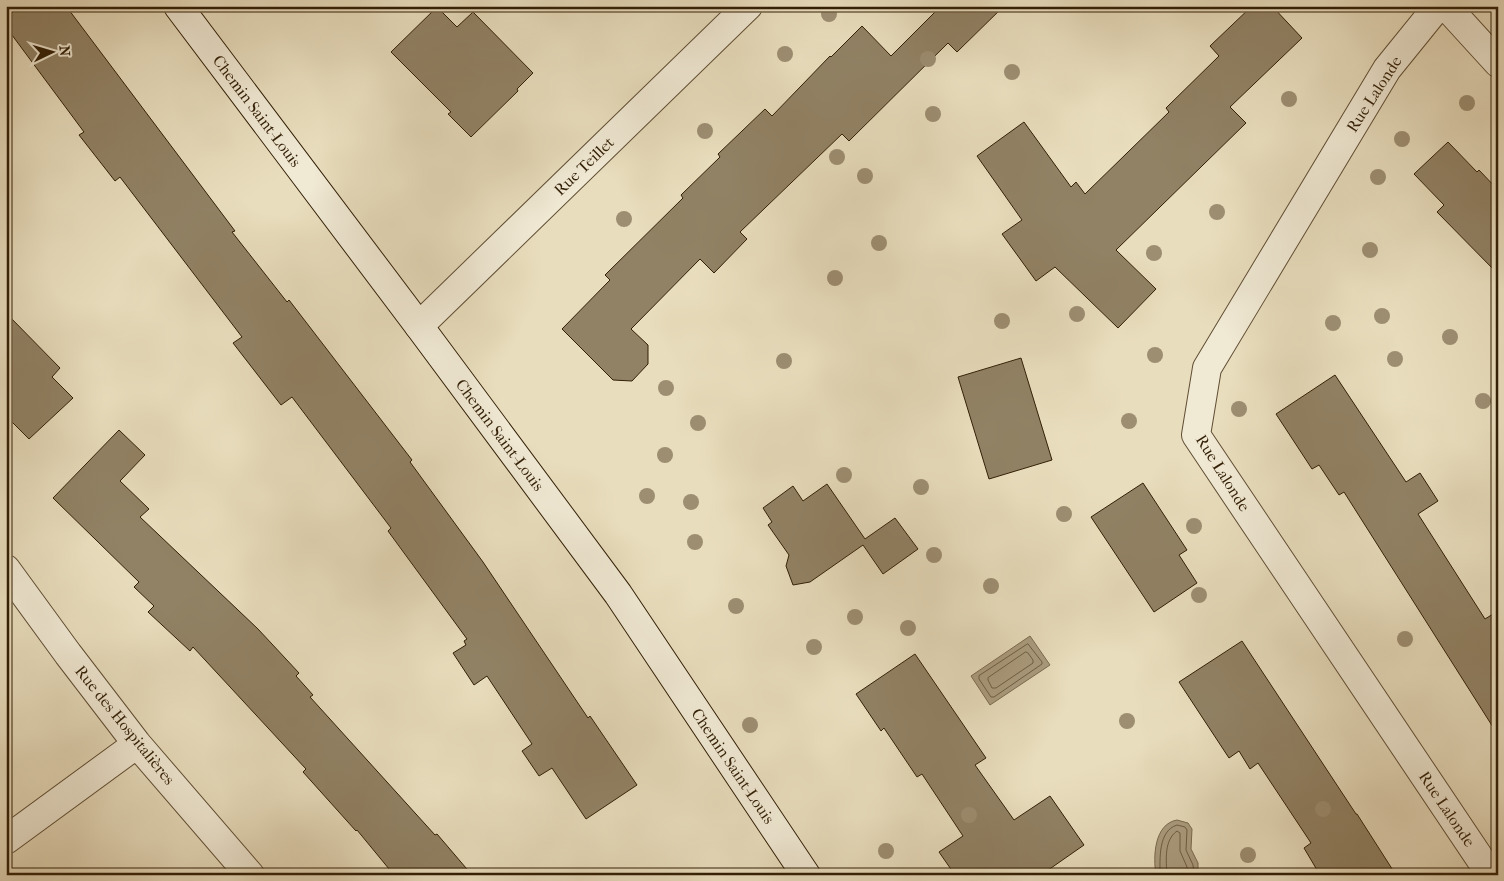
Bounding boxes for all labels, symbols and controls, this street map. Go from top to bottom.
north arrow [28,28,78,78]
text: N [56,45,73,57]
street label: Chemin Saint-Louis [209,51,305,171]
street label: Rue Lalonde [1342,52,1406,136]
street label: Rue Teillet [550,133,618,199]
street label: Chemin Saint-Louis [452,375,548,495]
street label: Rue Lalonde [1192,431,1254,515]
street label: Rue des Hospitalières [71,662,179,789]
street label: Chemin Saint-Louis [687,705,779,827]
street label: Rue Lalonde [1415,768,1479,850]

